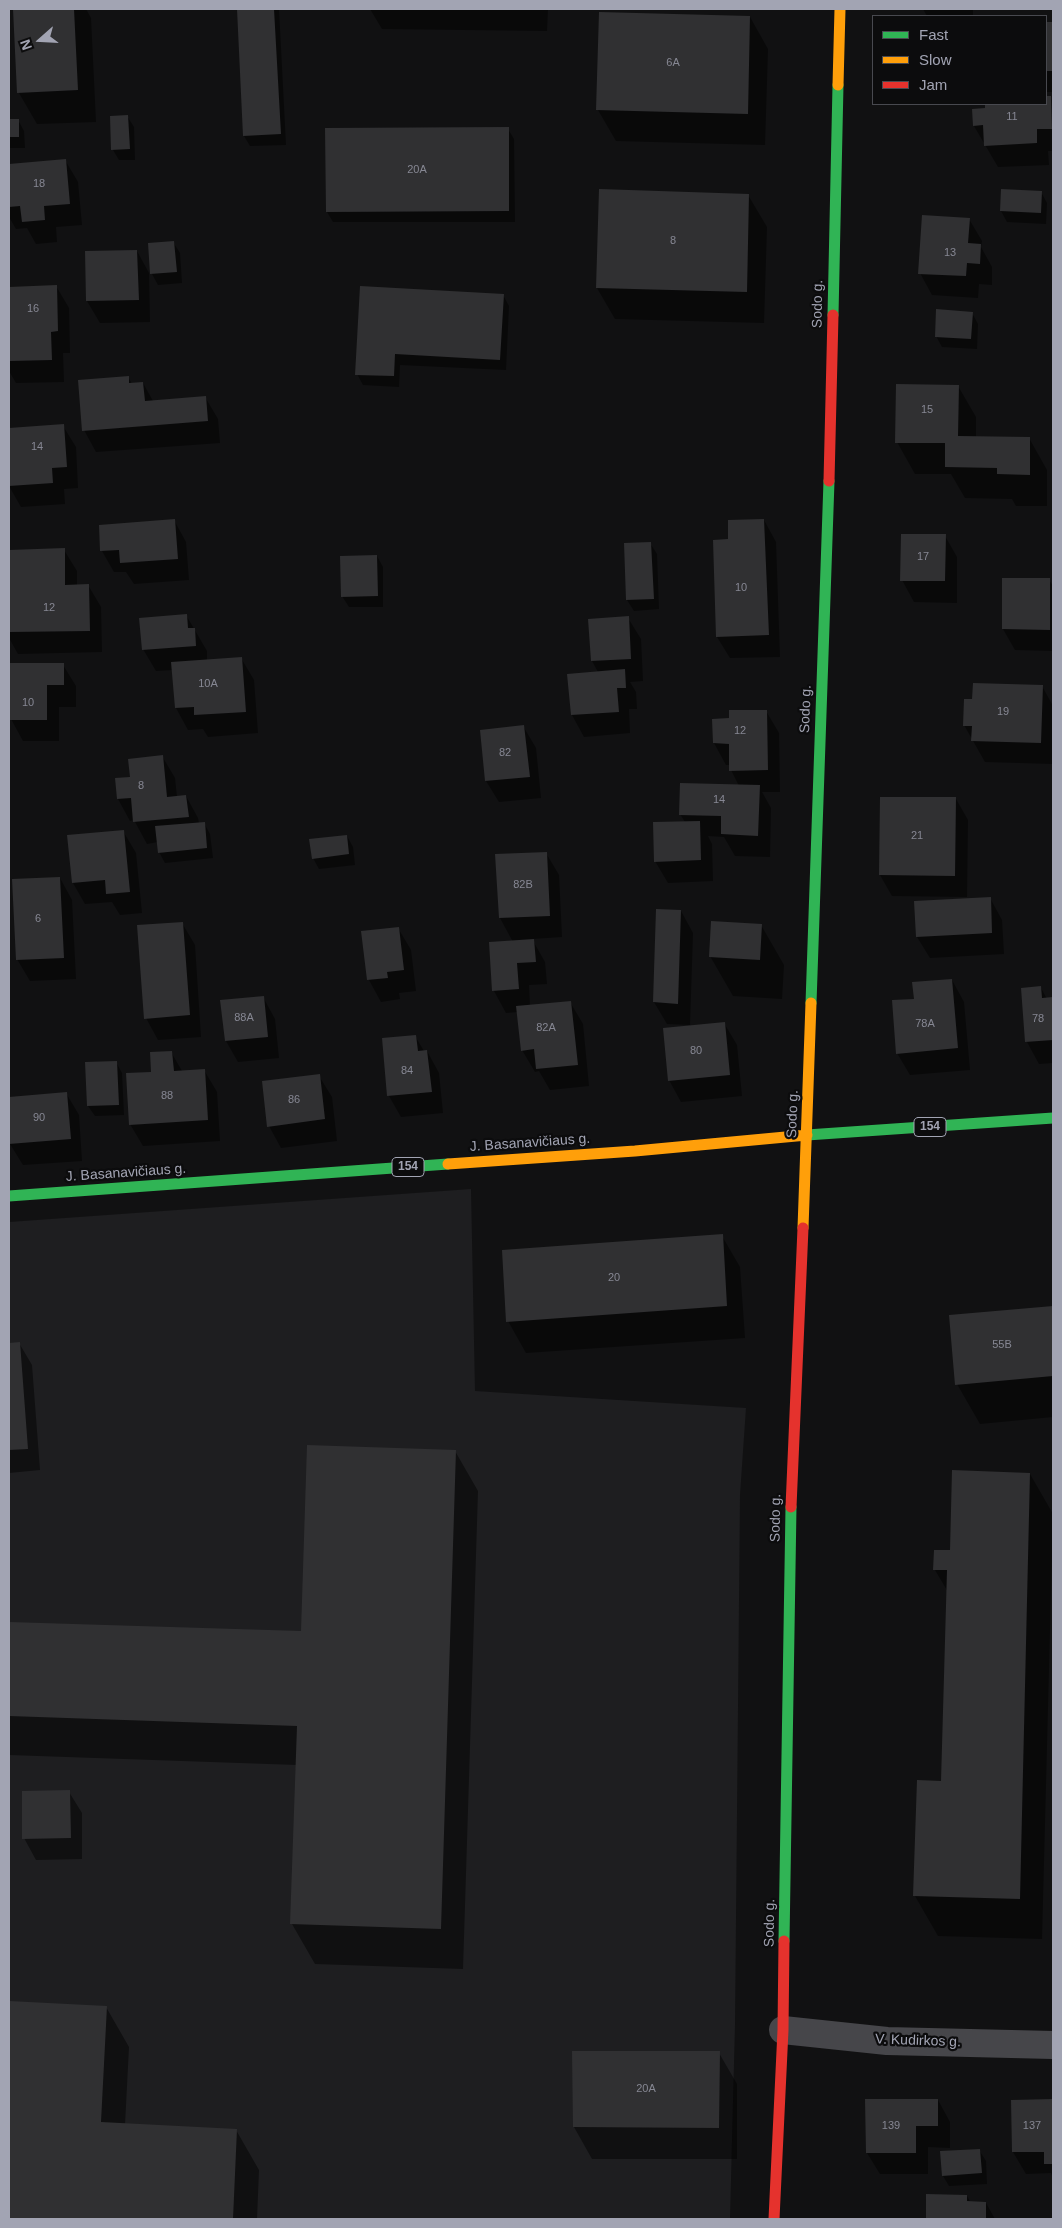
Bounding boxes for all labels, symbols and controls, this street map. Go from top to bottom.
north arrow [15,15,65,65]
legend [872,15,1047,105]
text: Fast [919,26,948,43]
text: N [17,37,35,52]
text: Slow [919,51,952,68]
house number: 6A [666,56,680,70]
text: Jam [919,76,947,93]
house number: 11 [1006,110,1018,124]
house number: 20A [407,163,427,177]
house number: 18 [33,177,45,191]
house number: 8 [670,234,676,248]
house number: 13 [944,246,956,260]
street label: Sodo g. [809,280,827,328]
house number: 16 [27,302,39,316]
house number: 15 [921,403,933,417]
house number: 14 [31,440,43,454]
house number: 17 [917,550,929,564]
house number: 10 [735,581,747,595]
house number: 12 [43,601,55,615]
house number: 10A [198,677,218,691]
street label: Sodo g. [797,685,815,733]
house number: 10 [22,696,34,710]
house number: 19 [997,705,1009,719]
house number: 12 [734,724,746,738]
house number: 82 [499,746,511,760]
house number: 8 [138,779,144,793]
house number: 14 [713,793,725,807]
house number: 21 [911,829,923,843]
house number: 82B [513,878,533,892]
house number: 6 [35,912,41,926]
house number: 88A [234,1011,254,1025]
house number: 78 [1032,1012,1044,1026]
house number: 78A [915,1017,935,1031]
house number: 82A [536,1021,556,1035]
house number: 80 [690,1044,702,1058]
house number: 84 [401,1064,413,1078]
house number: 88 [161,1089,173,1103]
street label: Sodo g. [784,1090,802,1138]
house number: 86 [288,1093,300,1107]
house number: 90 [33,1111,45,1125]
road number: 154 [914,1118,946,1136]
street label: J. Basanavičiaus g. [469,1130,591,1156]
road number: 154 [392,1158,424,1176]
street label: J. Basanavičiaus g. [65,1160,187,1186]
house number: 20 [608,1271,620,1285]
house number: 55B [992,1338,1012,1352]
street label: Sodo g. [767,1494,785,1542]
street label: Sodo g. [761,1899,779,1947]
street label: V. Kudirkos g. [875,2031,961,2051]
house number: 20A [636,2082,656,2096]
house number: 139 [882,2119,900,2133]
house number: 137 [1023,2119,1041,2133]

